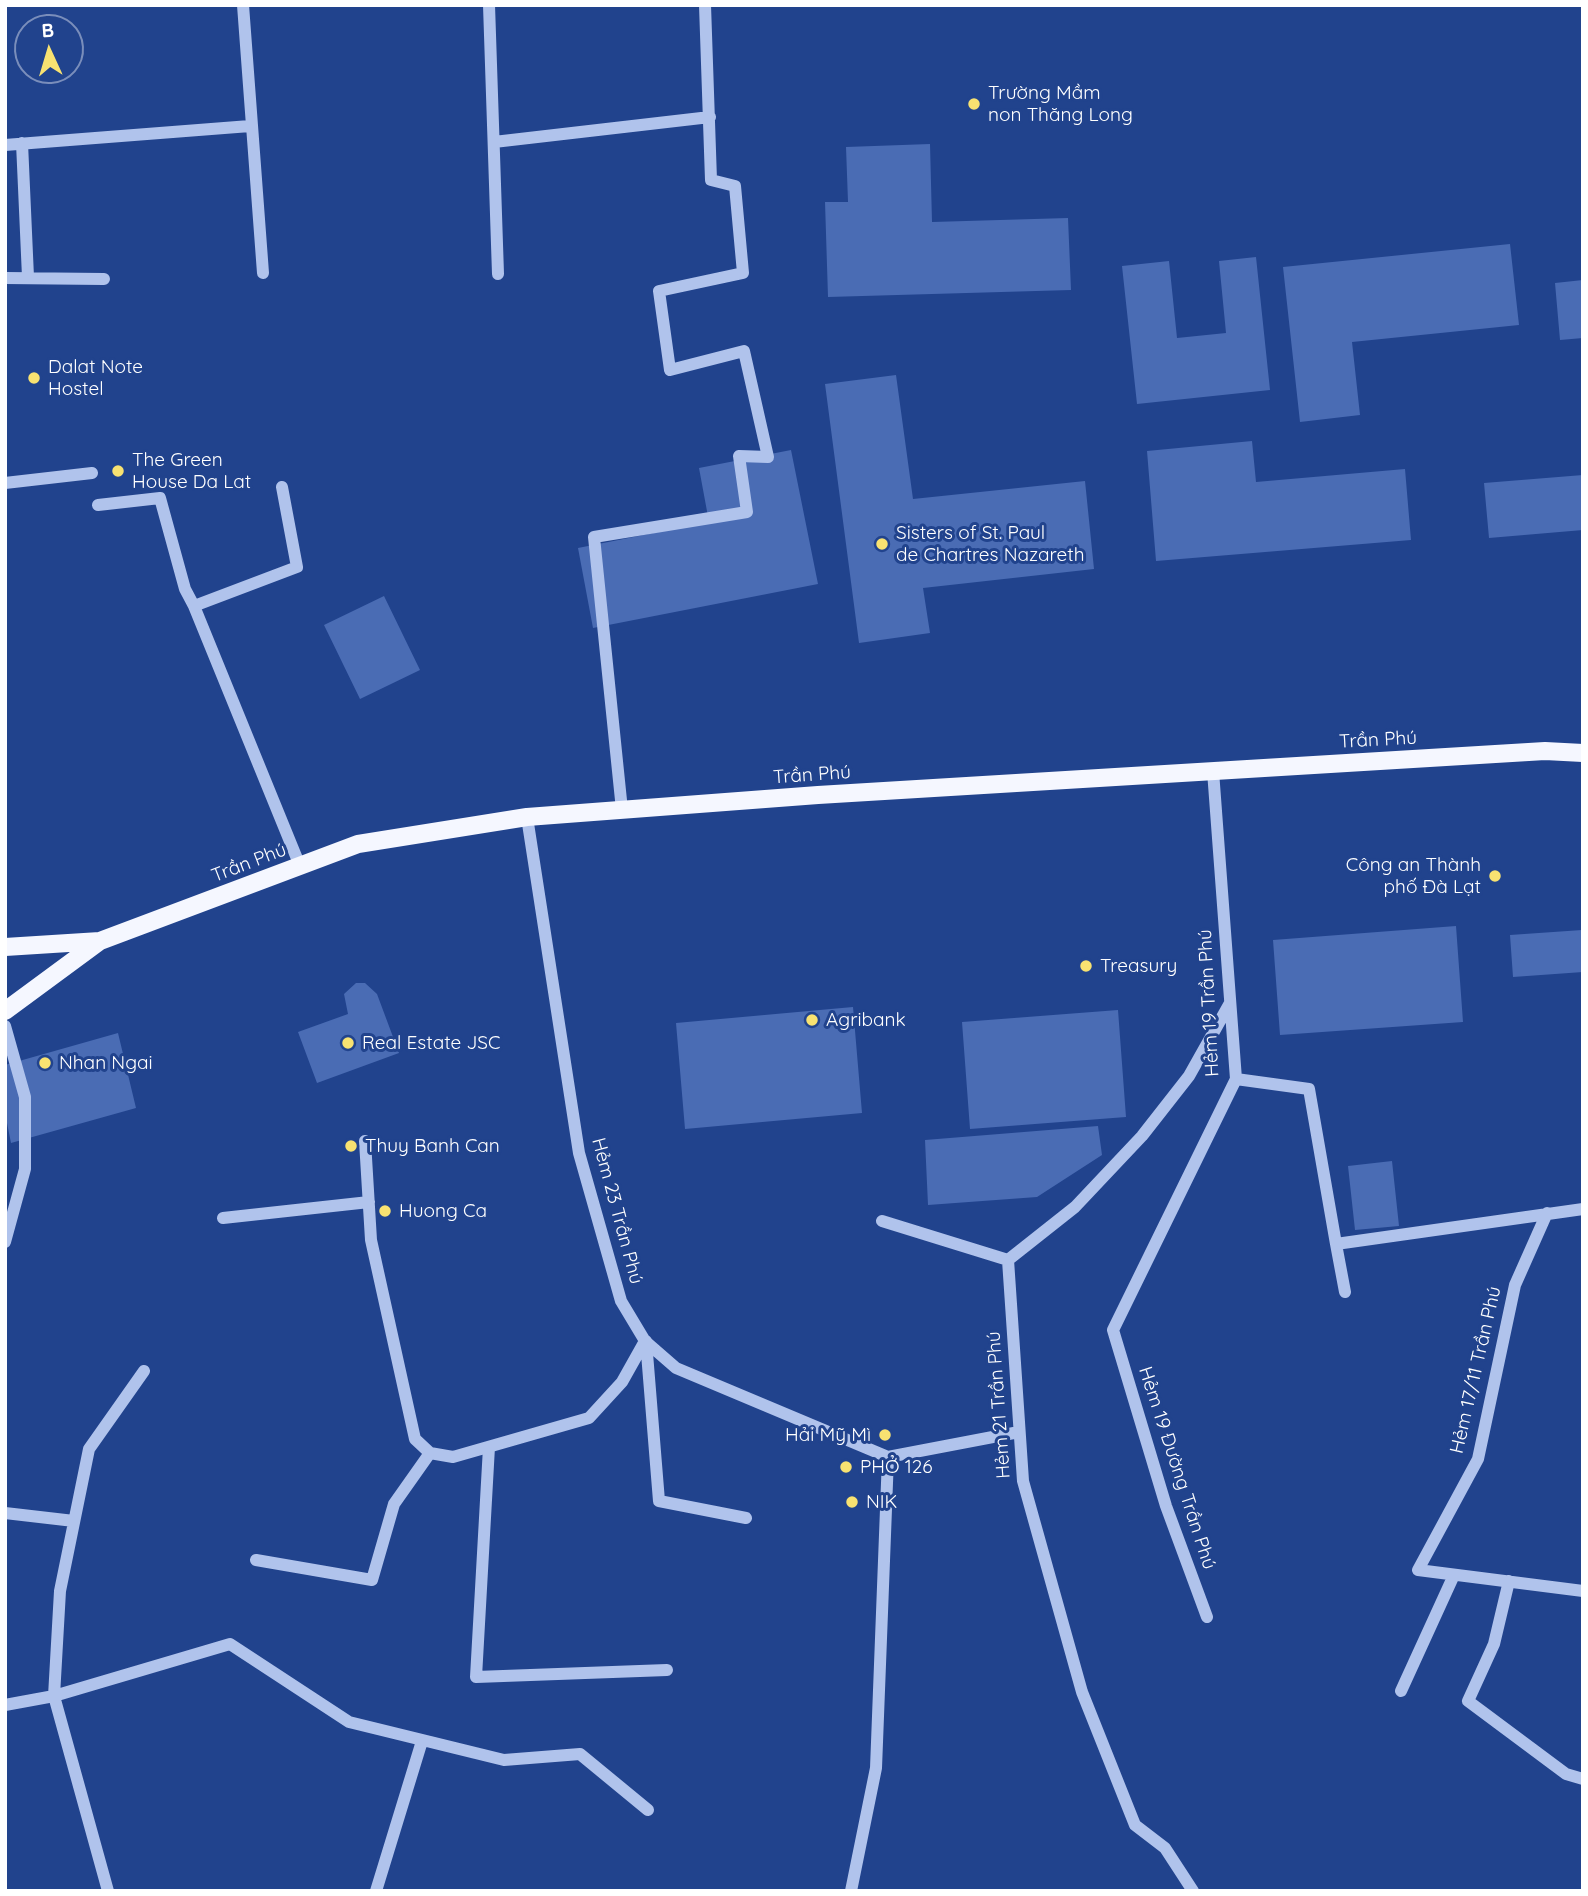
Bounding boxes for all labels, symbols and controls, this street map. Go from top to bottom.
north arrow [14,14,84,84]
text: B [41,18,55,42]
place label: Trường Mầm non Thăng Long [988,82,1133,126]
marker: Trường Mầm non Thăng Long [966,96,982,112]
place label: Dalat Note Hostel [48,356,143,400]
marker: Dalat Note Hostel [26,370,42,386]
place label: The Green House Da Lat [132,449,251,493]
marker: The Green House Da Lat [110,463,126,479]
place label: Sisters of St. Paul de Chartres Nazareth [896,522,1084,566]
marker: Sisters of St. Paul de Chartres Nazareth [874,536,890,552]
street label: Trần Phú [1338,727,1418,753]
street label: Trần Phú [772,761,852,789]
street label: Trần Phú [208,838,290,888]
place label: Công an Thành phố Đà Lạt [1346,854,1481,898]
marker: Công an Thành phố Đà Lạt [1487,868,1503,884]
street label: Hẻm 19 Trần Phú [1194,929,1224,1077]
place label: Treasury [1100,955,1177,977]
marker: Treasury [1078,958,1094,974]
place label: Agribank [826,1009,906,1031]
marker: Agribank [804,1012,820,1028]
place label: Real Estate JSC [362,1032,500,1054]
marker: Real Estate JSC [340,1035,356,1051]
place label: Nhan Ngai [59,1052,152,1074]
marker: Nhan Ngai [37,1055,53,1071]
place label: Thuy Banh Can [365,1135,500,1157]
street label: Hẻm 23 Trần Phú [586,1135,648,1287]
marker: Thuy Banh Can [343,1138,359,1154]
place label: Huong Ca [399,1200,487,1222]
marker: Huong Ca [377,1203,393,1219]
street label: Hẻm 17/11 Trần Phú [1446,1284,1506,1456]
street label: Hẻm 21 Trần Phú [982,1331,1016,1479]
street label: Hẻm 19 Đường Trần Phú [1133,1364,1221,1572]
place label: Hải Mỹ Mì [785,1424,871,1446]
marker: Hải Mỹ Mì [877,1427,893,1443]
place label: PHỞ 126 [860,1456,933,1478]
marker: PHỞ 126 [838,1459,854,1475]
place label: NIK [866,1491,897,1513]
marker: NIK [844,1494,860,1510]

